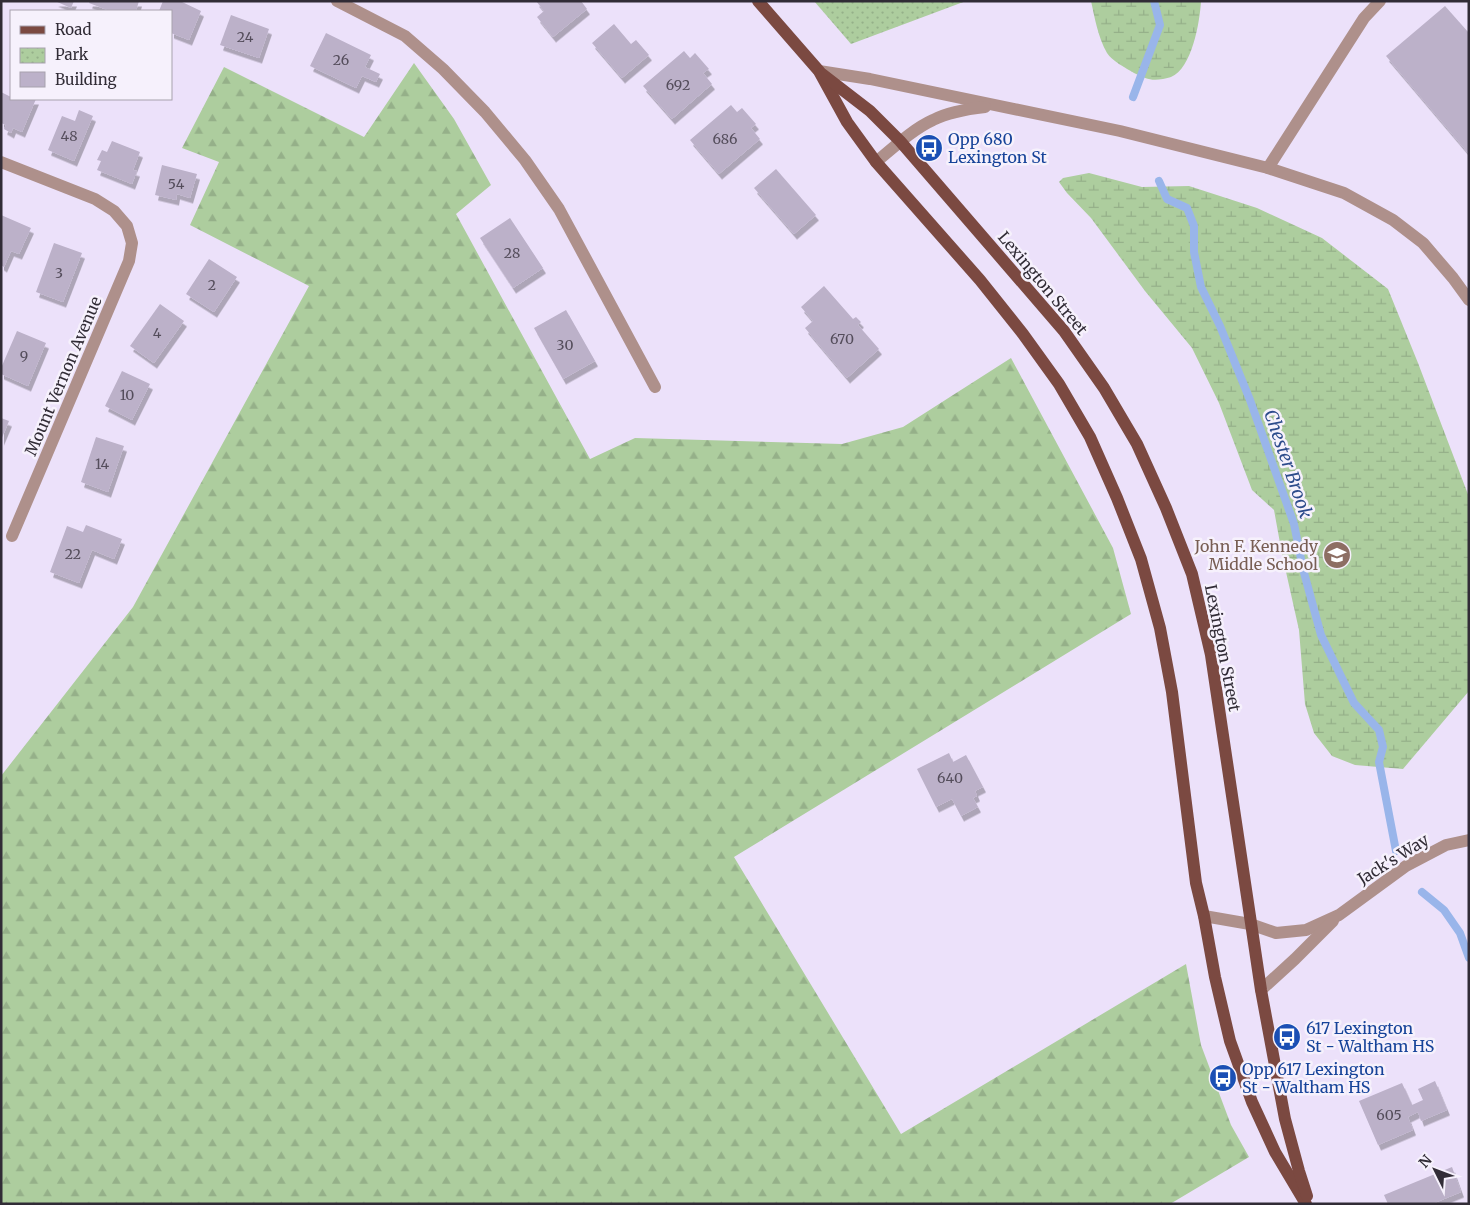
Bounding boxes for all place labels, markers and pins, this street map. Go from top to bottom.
place label: Opp 680 Lexington St [948,129,1048,167]
bus stop icon: Opp 680 Lexington St [914,133,944,163]
place label: John F. Kennedy Middle School [1193,536,1319,574]
school or university icon: John F. Kennedy Middle School [1322,540,1352,570]
place label: 617 Lexington St - Waltham HS [1306,1018,1434,1056]
bus stop icon: 617 Lexington St - Waltham HS [1272,1022,1302,1052]
place label: Opp 617 Lexington St - Waltham HS [1242,1059,1385,1097]
bus stop icon: Opp 617 Lexington St - Waltham HS [1208,1063,1238,1093]

